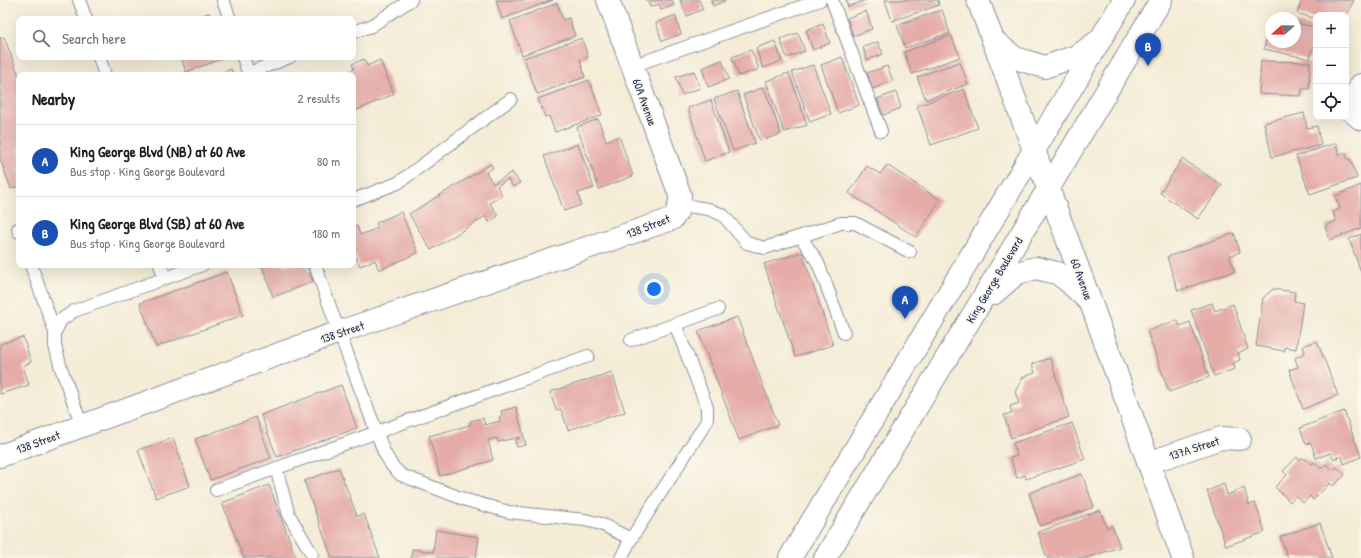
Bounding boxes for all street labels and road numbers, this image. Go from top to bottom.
street label: 60A Avenue [629,76,661,128]
street label: 138 Street [624,210,673,242]
street label: King George Boulevard [962,233,1027,326]
street label: 60 Avenue [1067,256,1097,302]
street label: 138 Street [318,316,367,347]
street label: 138 Street [14,426,63,458]
street label: 137A Street [1167,432,1222,464]

